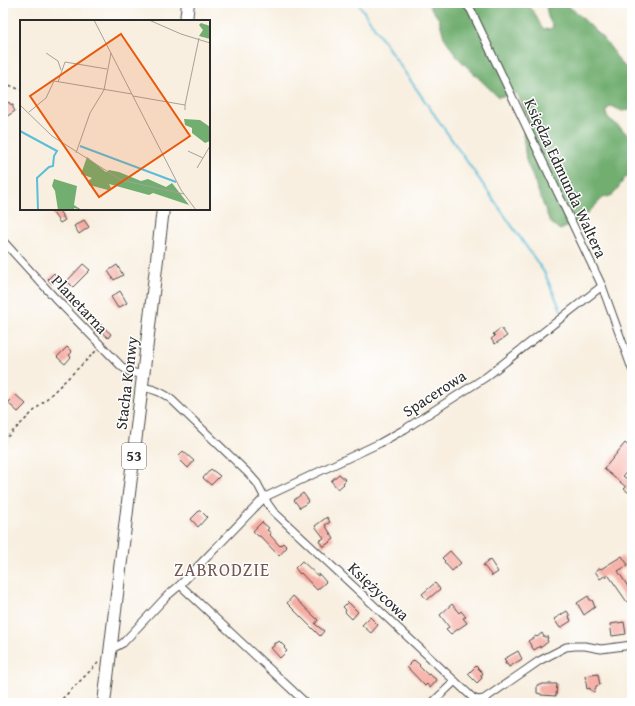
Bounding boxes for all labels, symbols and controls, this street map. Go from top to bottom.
inset map [20,20,210,210]
street label: Księdza Edmunda Waltera [518,94,614,262]
street label: Planetarna [46,269,114,339]
street label: Stacha Konwy [108,335,144,431]
street label: Spacerowa [397,363,471,423]
road number: 53 [122,443,146,469]
district label: ZABRODZIE [174,556,270,583]
street label: Księżycowa [343,556,415,626]

